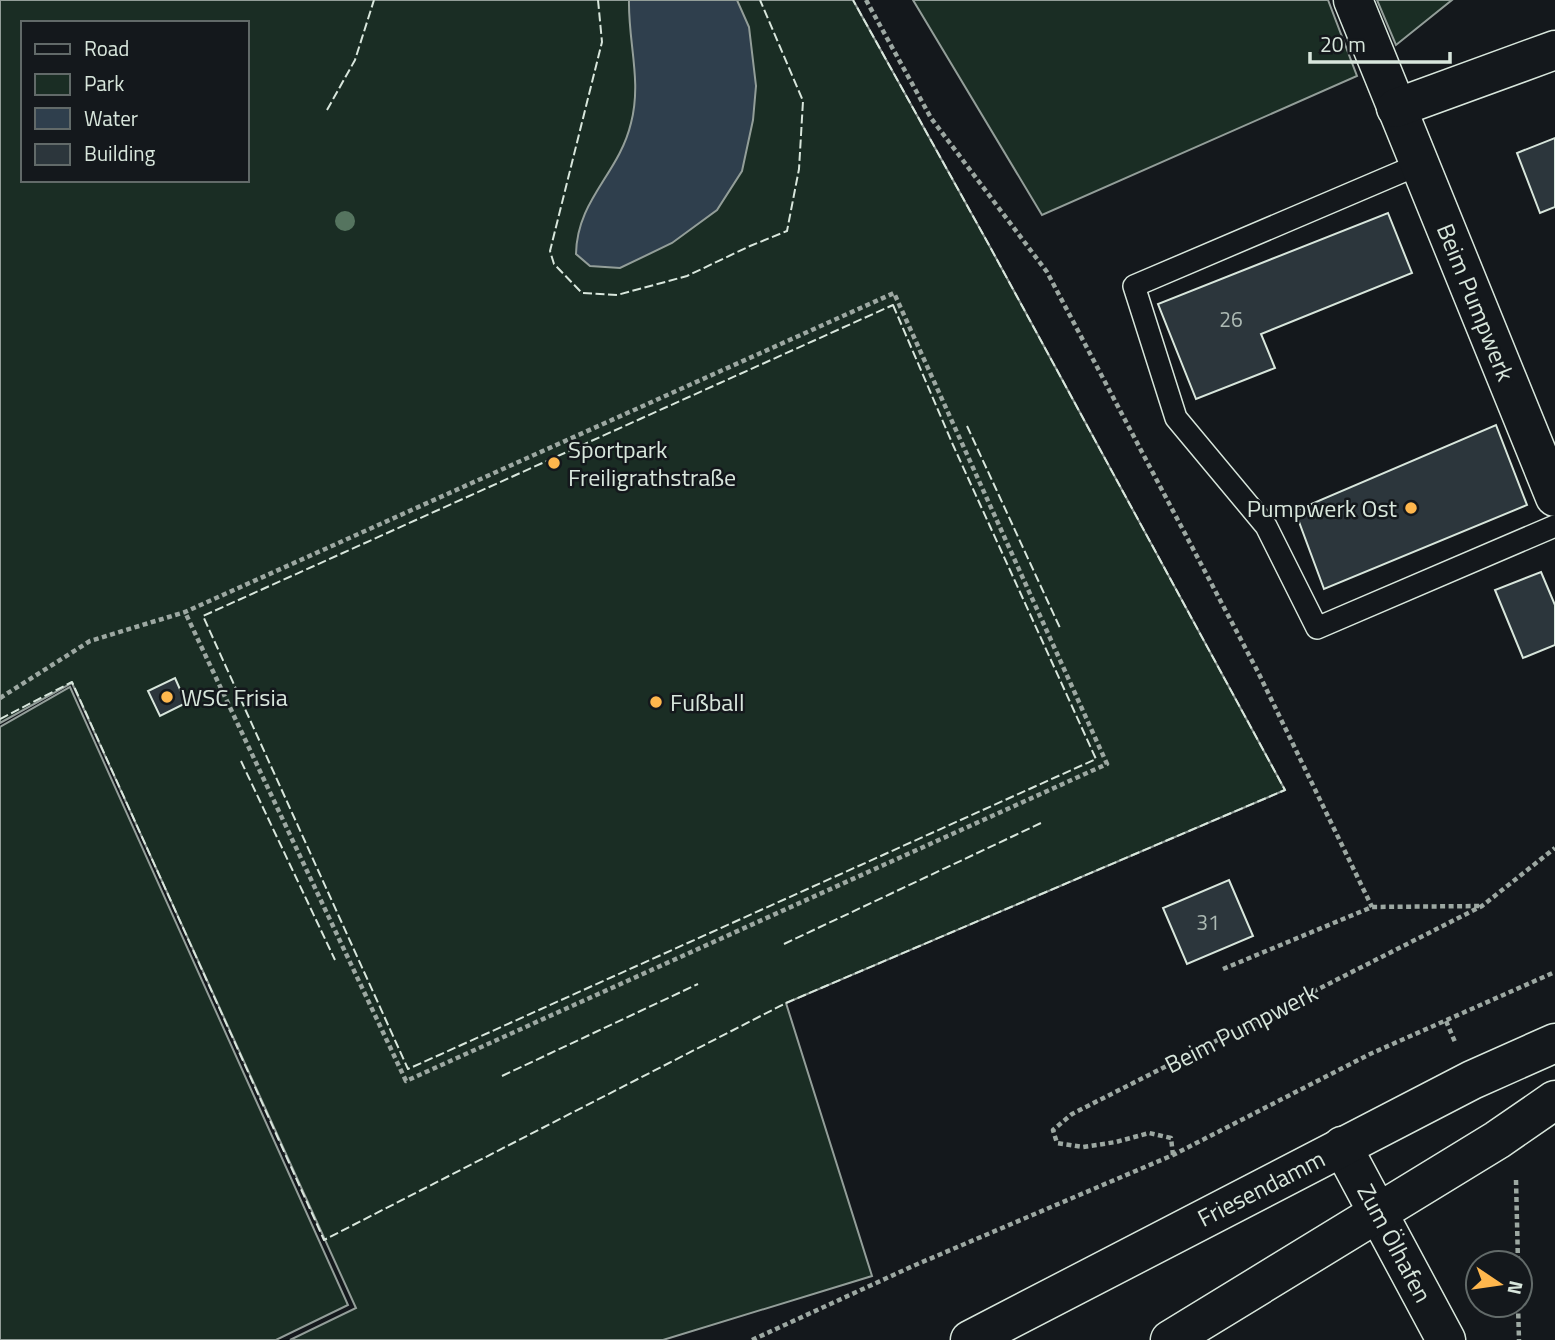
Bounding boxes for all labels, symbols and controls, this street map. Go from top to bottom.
legend [21,21,248,182]
scale bar [1310,21,1450,65]
text: 20 m [1320,28,1366,60]
text: Road [84,32,129,64]
text: Park [84,67,124,99]
text: Water [84,102,138,134]
text: Building [84,137,156,169]
street label: Beim Pumpwerk [1428,218,1524,387]
house number: 26 [1219,303,1243,335]
place label: Sportpark Freiligrathstraße [568,431,736,495]
marker: Sportpark Freiligrathstraße [546,455,562,471]
place label: Pumpwerk Ost [1247,490,1398,526]
marker: Pumpwerk Ost [1403,500,1419,516]
place label: WSC Frisia [181,679,288,715]
place label: Fußball [670,684,744,720]
marker: WSC Frisia [159,689,175,705]
marker: Fußball [648,694,664,710]
house number: 31 [1196,906,1220,938]
street label: Beim Pumpwerk [1158,974,1324,1082]
street label: Friesendamm [1191,1140,1331,1236]
street label: Zum Ölhafen [1349,1177,1441,1309]
north arrow [1464,1249,1534,1319]
text: N [1500,1278,1532,1298]

